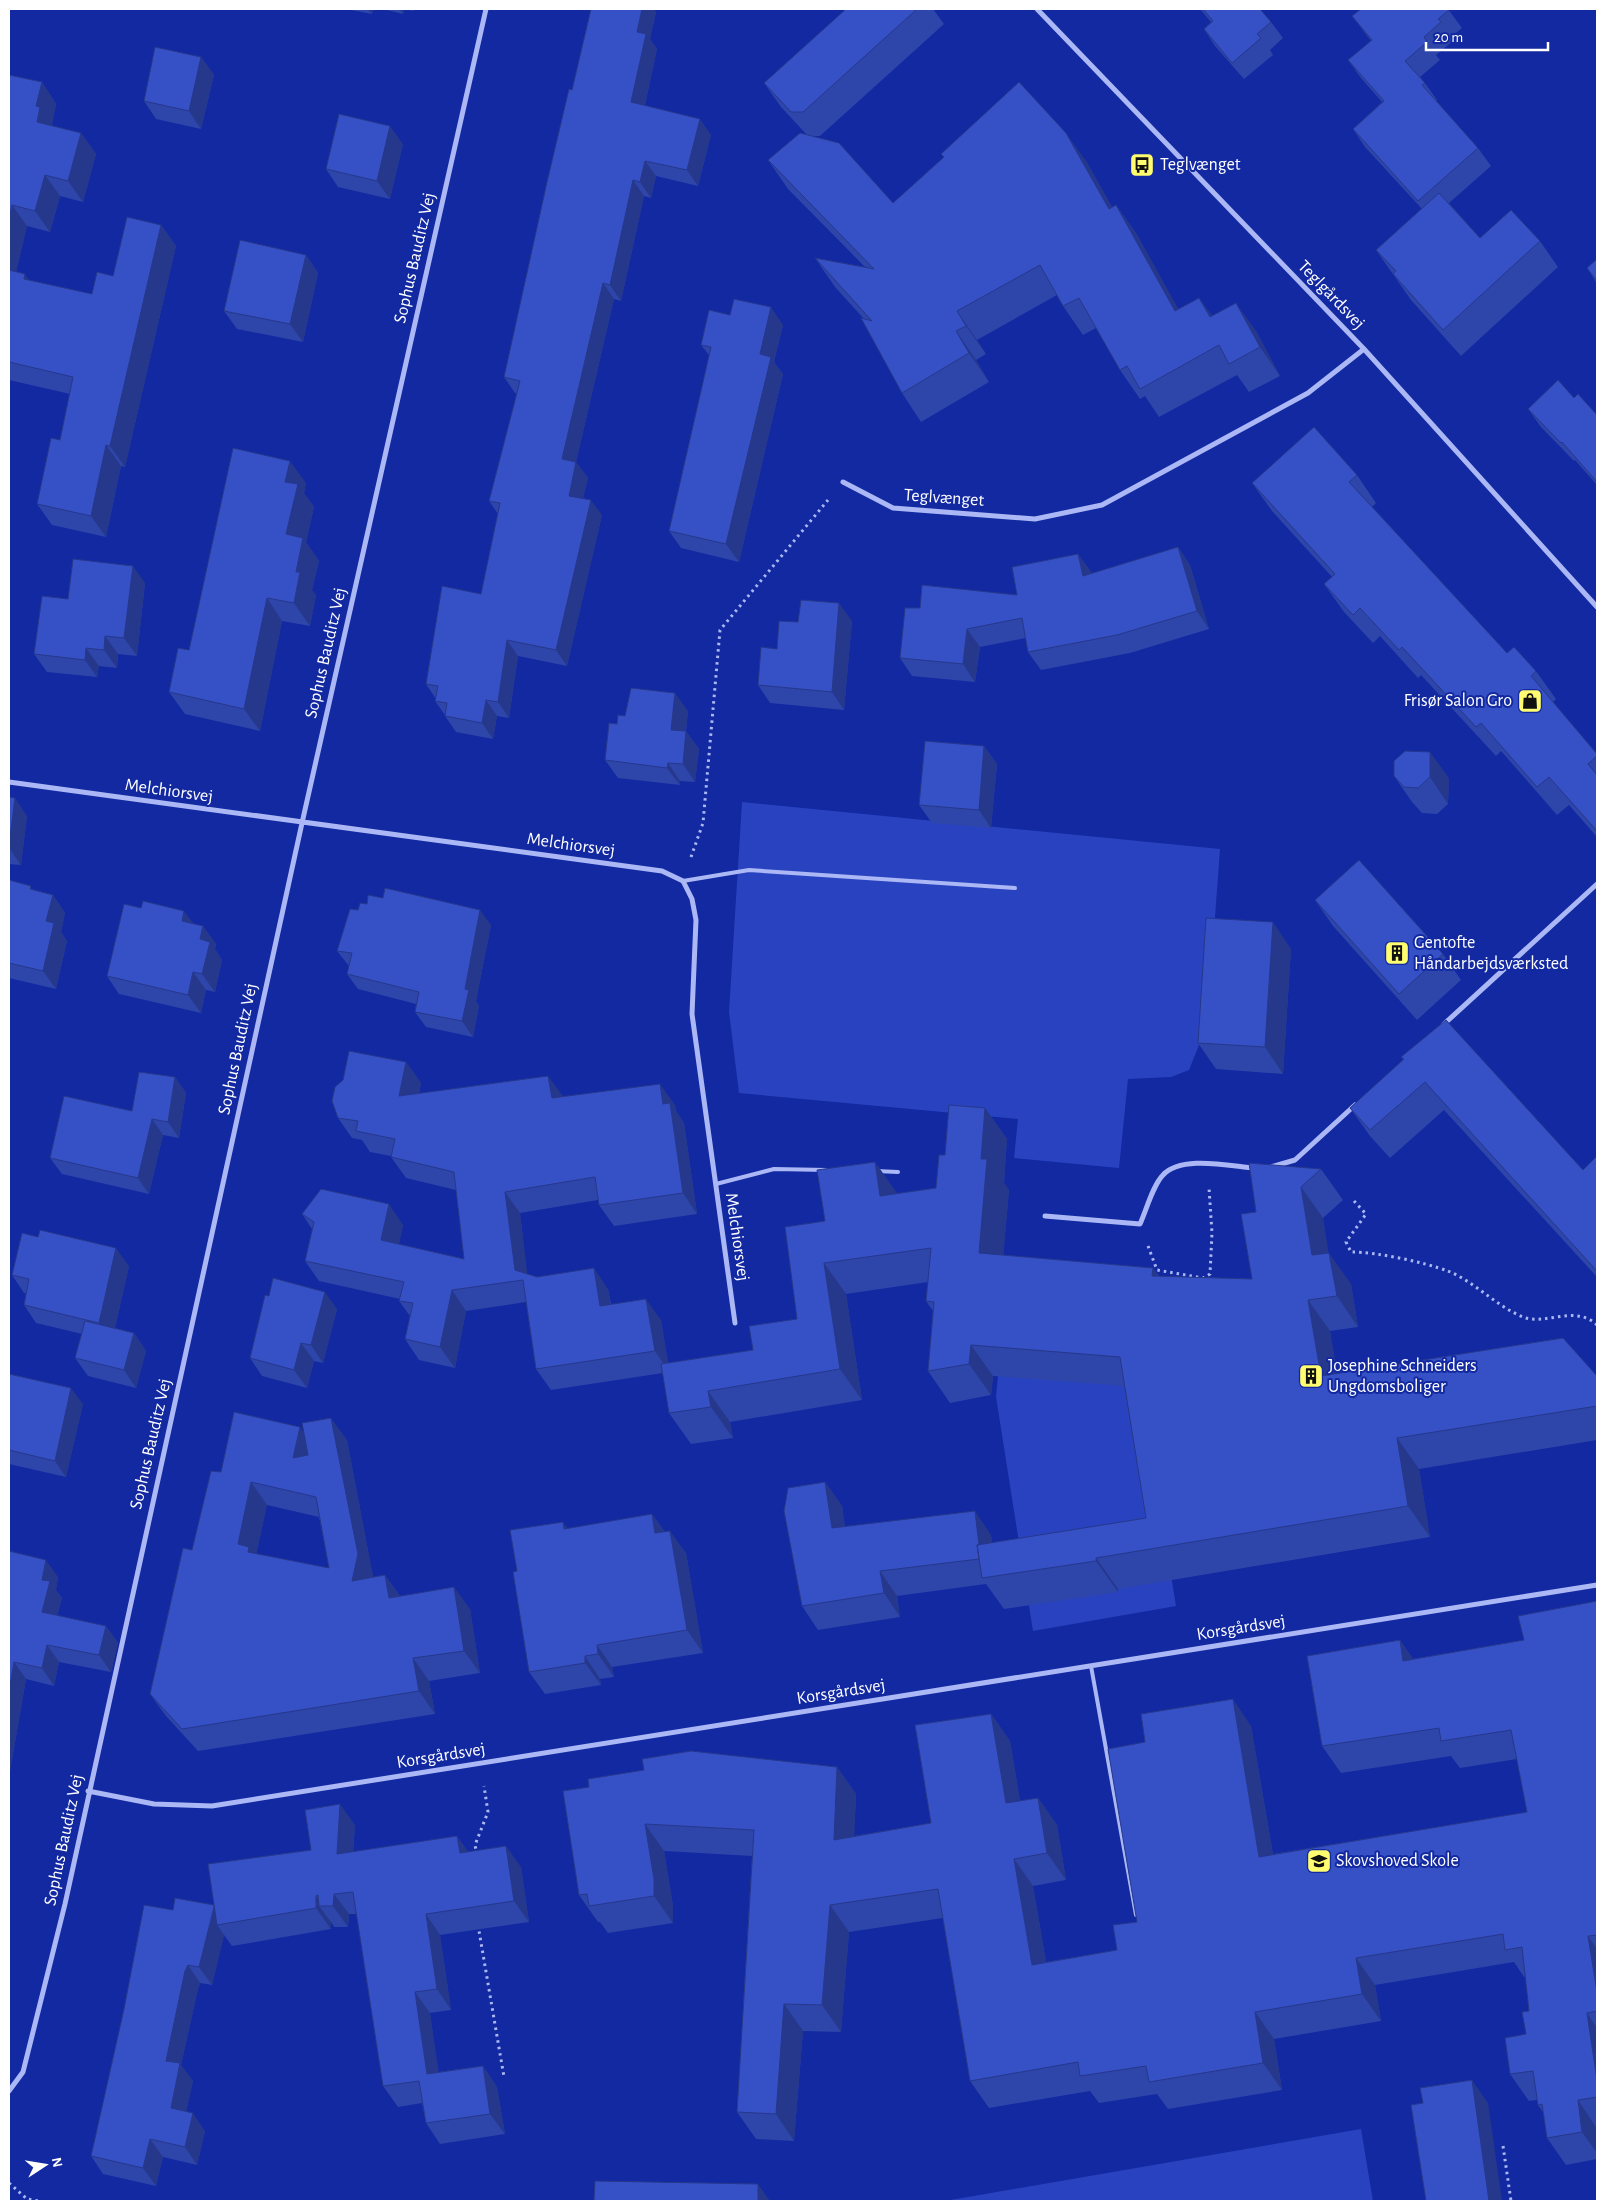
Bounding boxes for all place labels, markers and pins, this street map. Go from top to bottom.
bus stop icon: Teglvænget [1129,152,1155,178]
place label: Teglvænget [1160,156,1241,174]
shop icon: Frisør Salon Gro [1517,688,1543,714]
place label: Frisør Salon Gro [1404,692,1512,710]
place label: Gentofte Håndarbejdsværksted [1414,934,1568,973]
building icon: Gentofte Håndarbejdsværksted [1384,940,1410,966]
place label: Josephine Schneiders Ungdomsboliger [1328,1357,1477,1396]
building icon: Josephine Schneiders Ungdomsboliger [1298,1363,1324,1389]
school or university icon: Skovshoved Skole [1306,1848,1332,1874]
place label: Skovshoved Skole [1336,1852,1459,1870]

